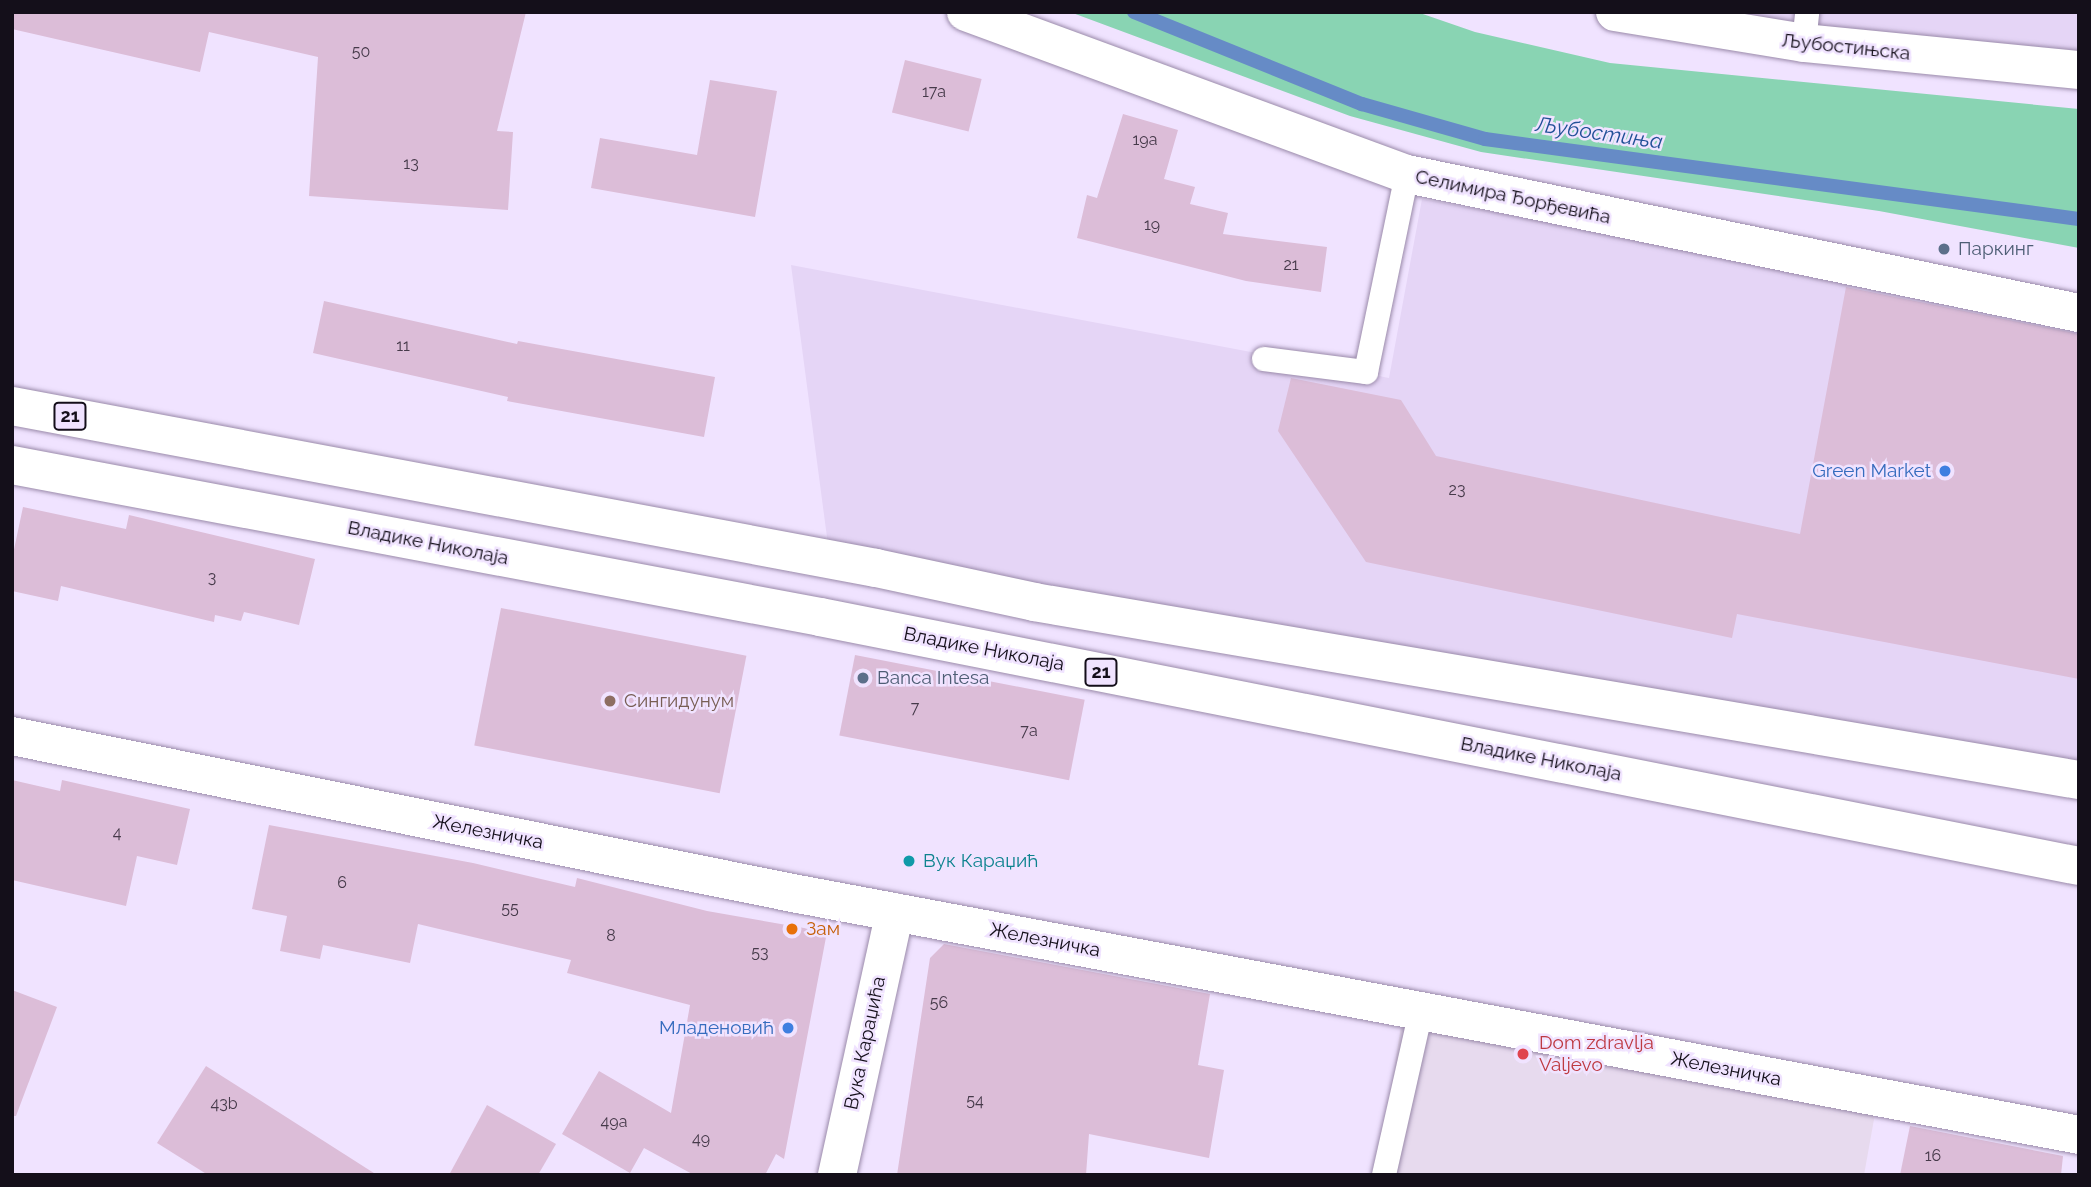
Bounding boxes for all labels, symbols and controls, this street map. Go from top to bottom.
street label: Љубостињска [1781,29,1911,65]
house number: 50 [352,42,370,62]
house number: 17a [922,82,946,102]
water label: Љубостиња [1534,112,1664,154]
house number: 19a [1133,130,1157,150]
house number: 13 [403,154,419,174]
street label: Селимира Ђорђевића [1413,165,1613,229]
house number: 19 [1144,215,1160,235]
place label: Паркинг [1958,238,2034,260]
marker: Паркинг [1936,241,1952,257]
house number: 21 [1283,255,1299,275]
house number: 11 [396,336,410,356]
road number: 21 [52,402,88,430]
place label: Green Market [1812,460,1931,482]
marker: Green Market [1937,463,1953,479]
house number: 23 [1449,480,1465,500]
street label: Владике Николаја [346,516,510,570]
house number: 3 [208,568,216,588]
street label: Владике Николаја [902,622,1066,676]
road number: 21 [1084,658,1118,686]
place label: Banca Intesa [877,667,989,689]
marker: Banca Intesa [855,670,871,686]
place label: Сингидунум [624,690,734,712]
marker: Сингидунум [602,693,618,709]
house number: 7 [911,698,919,718]
house number: 7a [1020,721,1038,741]
street label: Владике Николаја [1459,732,1623,786]
street label: Железничка [431,810,545,854]
house number: 4 [113,823,121,843]
place label: Вук Караџић [923,850,1038,872]
marker: Вук Караџић [901,853,917,869]
house number: 6 [337,873,347,893]
house number: 55 [501,899,519,919]
place label: Зам [806,918,840,940]
street label: Железничка [988,918,1102,962]
marker: Зам [784,921,800,937]
house number: 8 [606,926,616,946]
house number: 53 [751,943,769,963]
street label: Вука Караџића [840,974,890,1112]
house number: 56 [930,993,948,1013]
place label: Младеновић [659,1017,774,1039]
marker: Младеновић [780,1020,796,1036]
place label: Dom zdravlja Valjevo [1539,1032,1654,1076]
marker: Dom zdravlja Valjevo [1513,1044,1533,1064]
street label: Железничка [1669,1047,1783,1091]
house number: 54 [966,1091,984,1111]
house number: 43b [210,1094,238,1114]
house number: 49a [601,1112,627,1132]
house number: 49 [692,1129,710,1149]
house number: 16 [1925,1146,1941,1166]

